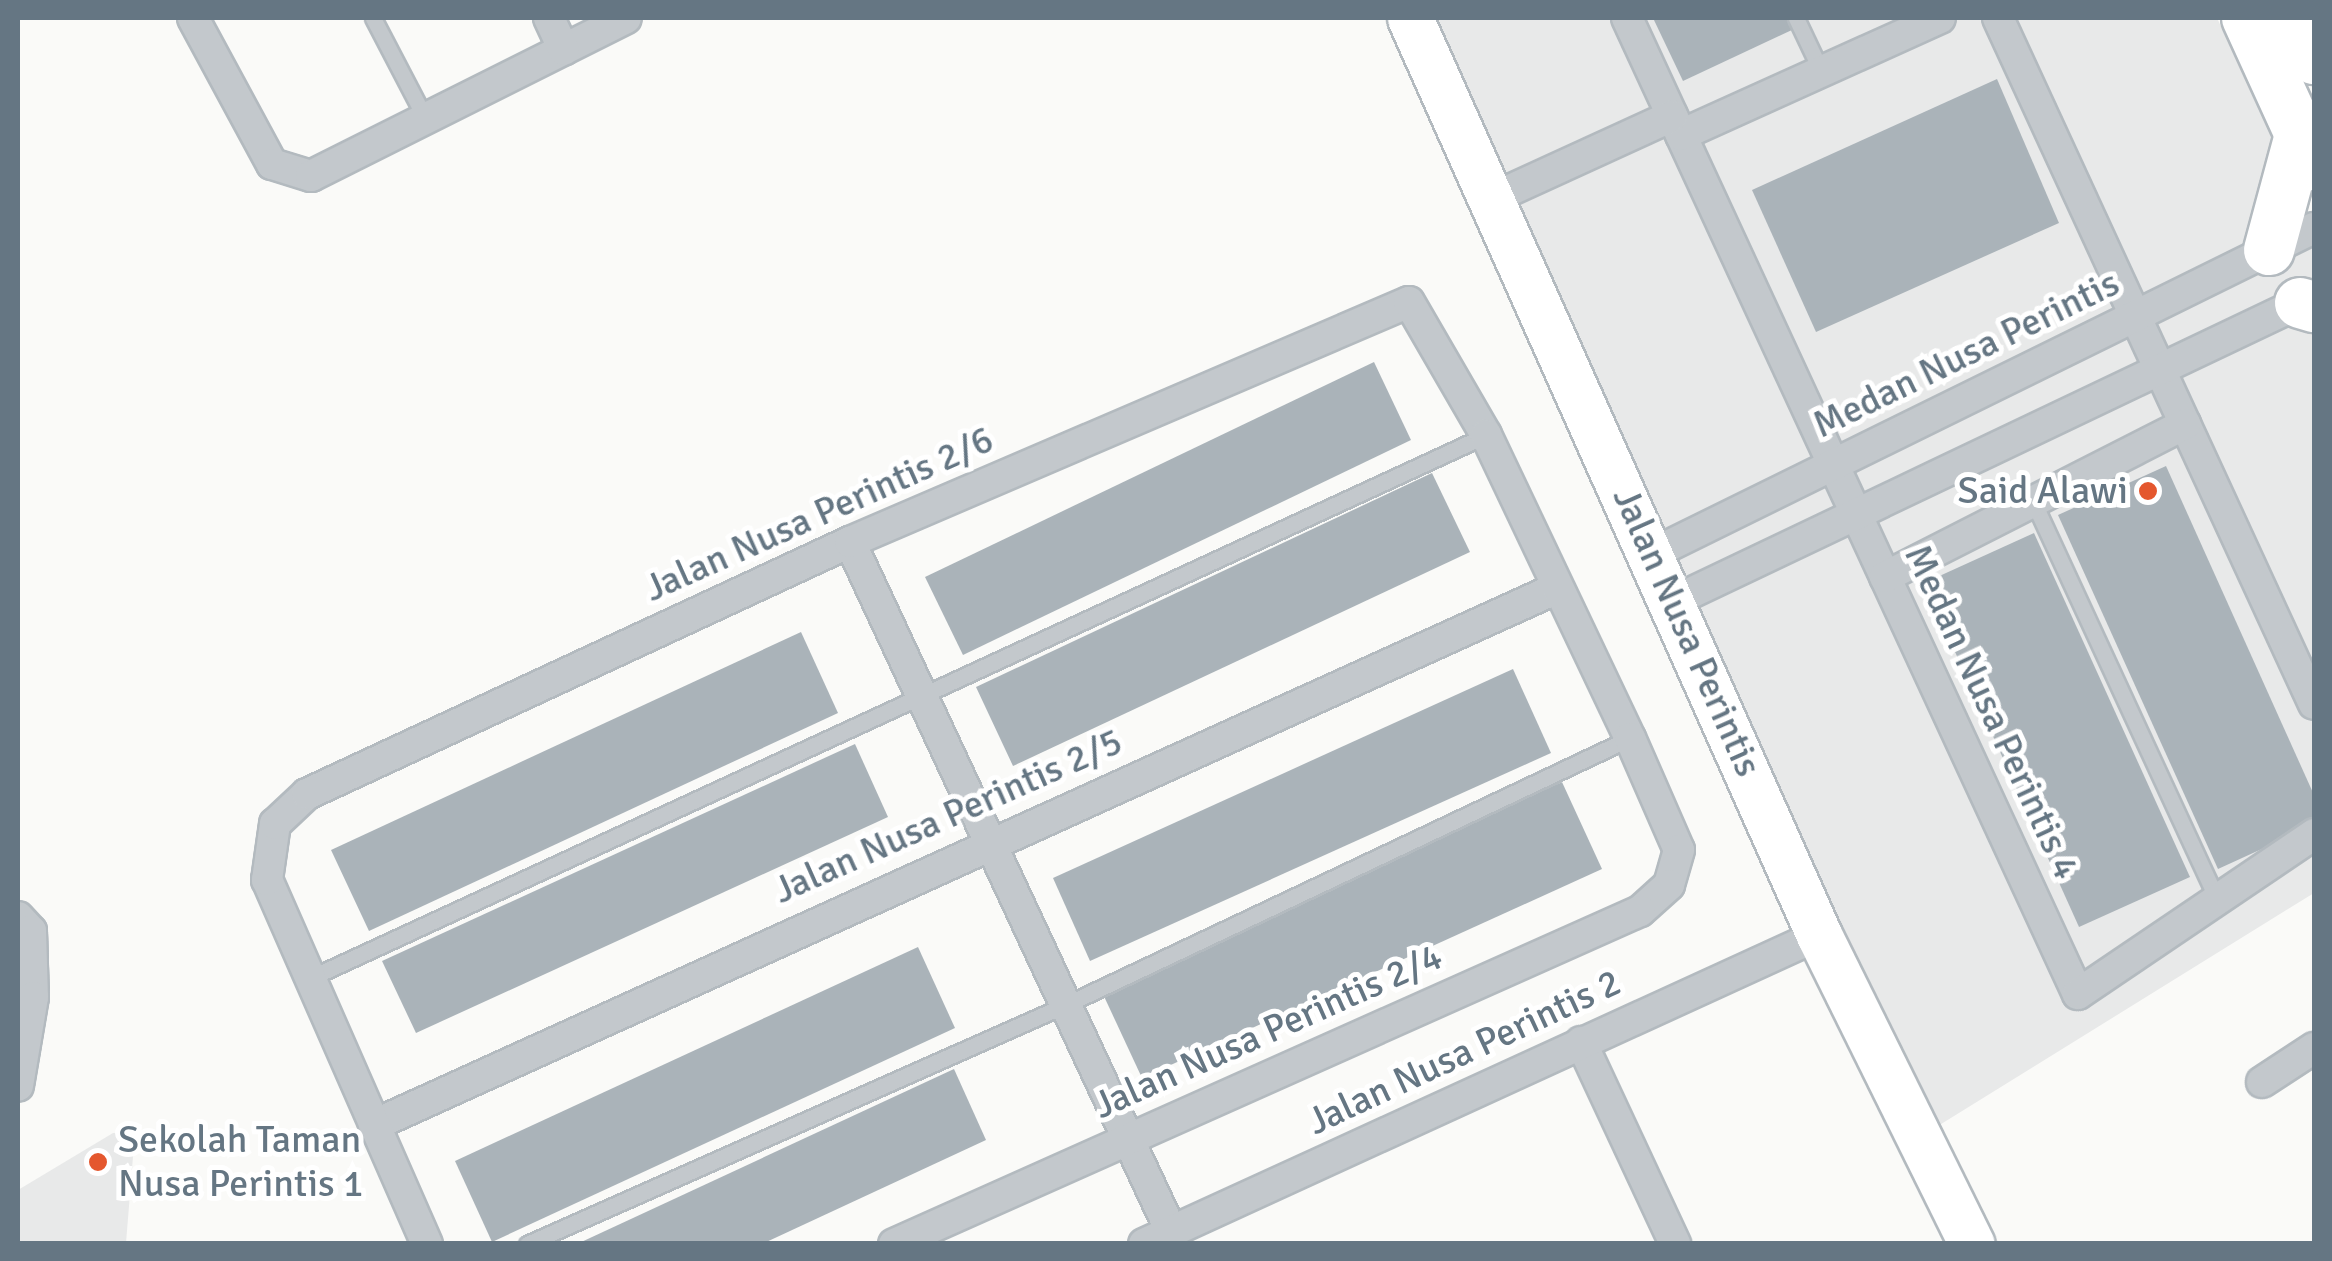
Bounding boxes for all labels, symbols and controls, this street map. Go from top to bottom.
street label: Medan Nusa Perintis [1806,260,2126,448]
street label: Jalan Nusa Perintis 2/6 [638,417,1000,611]
place label: Said Alawi [1958,468,2128,514]
street label: Jalan Nusa Perintis [1603,480,1771,784]
marker: Said Alawi [2137,480,2159,502]
street label: Medan Nusa Perintis 4 [1894,538,2090,886]
street label: Jalan Nusa Perintis 2/5 [767,719,1129,913]
street label: Jalan Nusa Perintis 2/4 [1087,934,1449,1128]
street label: Jalan Nusa Perintis 2 [1300,959,1628,1145]
place label: Sekolah Taman Nusa Perintis 1 [118,1117,363,1206]
marker: Sekolah Taman Nusa Perintis 1 [87,1151,109,1173]

